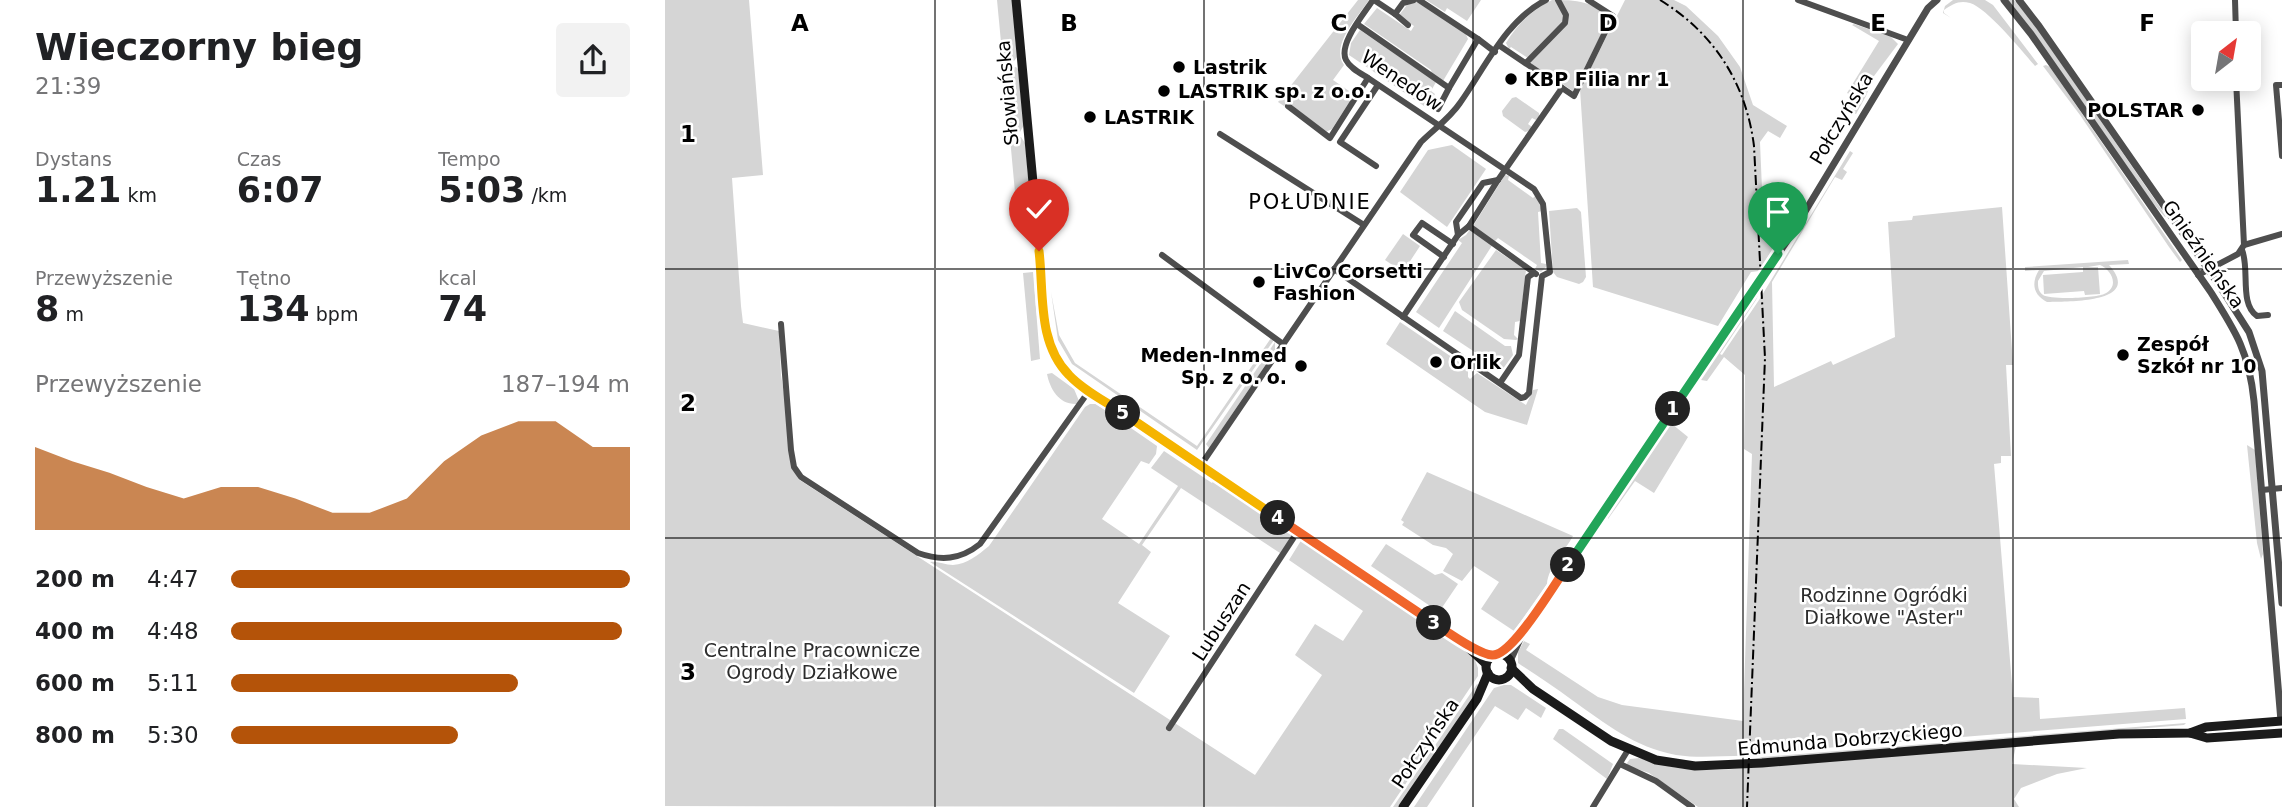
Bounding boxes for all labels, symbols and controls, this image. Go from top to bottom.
text: A [791,10,809,36]
text: B [1060,10,1078,36]
text: C [1331,10,1347,36]
text: D [1598,10,1618,36]
text: E [1870,10,1886,36]
text: F [2139,10,2155,36]
north arrow [2191,21,2261,91]
map controls [2191,21,2261,91]
button: share [556,23,630,97]
text: Wieczorny bieg [35,25,363,69]
street label: Słowiańska [991,39,1023,147]
street label: Wenedów [1358,45,1446,115]
place label: Lastrik [1193,56,1267,78]
marker: Lastrik [1171,59,1187,75]
place label: KBP Filia nr 1 [1525,68,1669,90]
street label: Połczyńska [1805,68,1877,168]
marker: KBP Filia nr 1 [1503,71,1519,87]
text: 21:39 [35,73,101,99]
place label: LASTRIK sp. z o.o. [1178,80,1371,102]
marker: LASTRIK sp. z o.o. [1156,83,1172,99]
place label: POLSTAR [2087,99,2184,121]
marker: POLSTAR [2190,102,2206,118]
place label: LASTRIK [1104,106,1195,128]
marker: LASTRIK [1082,109,1098,125]
text: 1 [680,121,696,147]
text: Dystans [35,148,112,170]
text: Czas [237,148,281,170]
text: Tempo [438,148,501,170]
text: 1.21 [35,170,121,210]
text: 6:07 [237,170,324,210]
text: 5:03 [438,170,525,210]
pin [1009,179,1069,251]
pin [1748,182,1808,254]
text: km [121,184,157,206]
text: /km [525,184,567,206]
icon: check [1020,190,1058,228]
district label: POŁUDNIE [1248,190,1372,214]
icon: arrive [1759,193,1797,231]
street label: Gnieźnieńska [2159,196,2249,312]
place label: LivCo Corsetti Fashion [1273,260,1423,304]
text: Przewyższenie [35,267,173,289]
text: Tętno [237,267,291,289]
text: kcal [438,267,477,289]
marker: LivCo Corsetti Fashion [1251,274,1267,290]
text: 8 [35,289,59,329]
text: 134 [237,289,310,329]
text: 74 [438,289,487,329]
text: m [59,303,84,325]
text: bpm [310,303,358,325]
place label: Zespół Szkół nr 10 [2137,333,2257,377]
place label: Meden-Inmed Sp. z o. o. [1140,344,1287,388]
marker: Zespół Szkół nr 10 [2115,347,2131,363]
place label: Orlik [1450,351,1502,373]
marker: Orlik [1428,354,1444,370]
marker: Meden-Inmed Sp. z o. o. [1293,358,1309,374]
text: Przewyższenie [35,371,202,397]
text: 187–194 m [501,371,630,397]
text: 2 [680,390,696,416]
pin: 1 [1655,392,1691,426]
pin: 5 [1105,396,1141,430]
text: 1 [1666,397,1679,419]
text: 5 [1116,401,1129,423]
pin: 4 [1261,500,1295,536]
text: 4 [1271,506,1284,528]
pin: 2 [1551,548,1585,582]
text: 2 [1561,553,1574,575]
text: 200 m [35,566,115,592]
text: 4:47 [147,566,199,592]
street label: Lubuszan [1187,577,1255,665]
park label: Rodzinne Ogródki Diałkowe "Aster" [1800,584,1968,628]
pin: 3 [1417,606,1451,640]
text: 3 [1427,611,1440,633]
text: 400 m [35,618,115,644]
text: 4:48 [147,618,199,644]
park label: Centralne Pracownicze Ogrody Działkowe [704,639,920,683]
text: 3 [680,659,696,685]
text: 600 m [35,670,115,696]
text: 5:11 [147,670,199,696]
street label: Połczyńska [1387,694,1463,792]
street label: Edmunda Dobrzyckiego [1737,718,1963,760]
text: 800 m [35,722,115,748]
text: 5:30 [147,722,199,748]

